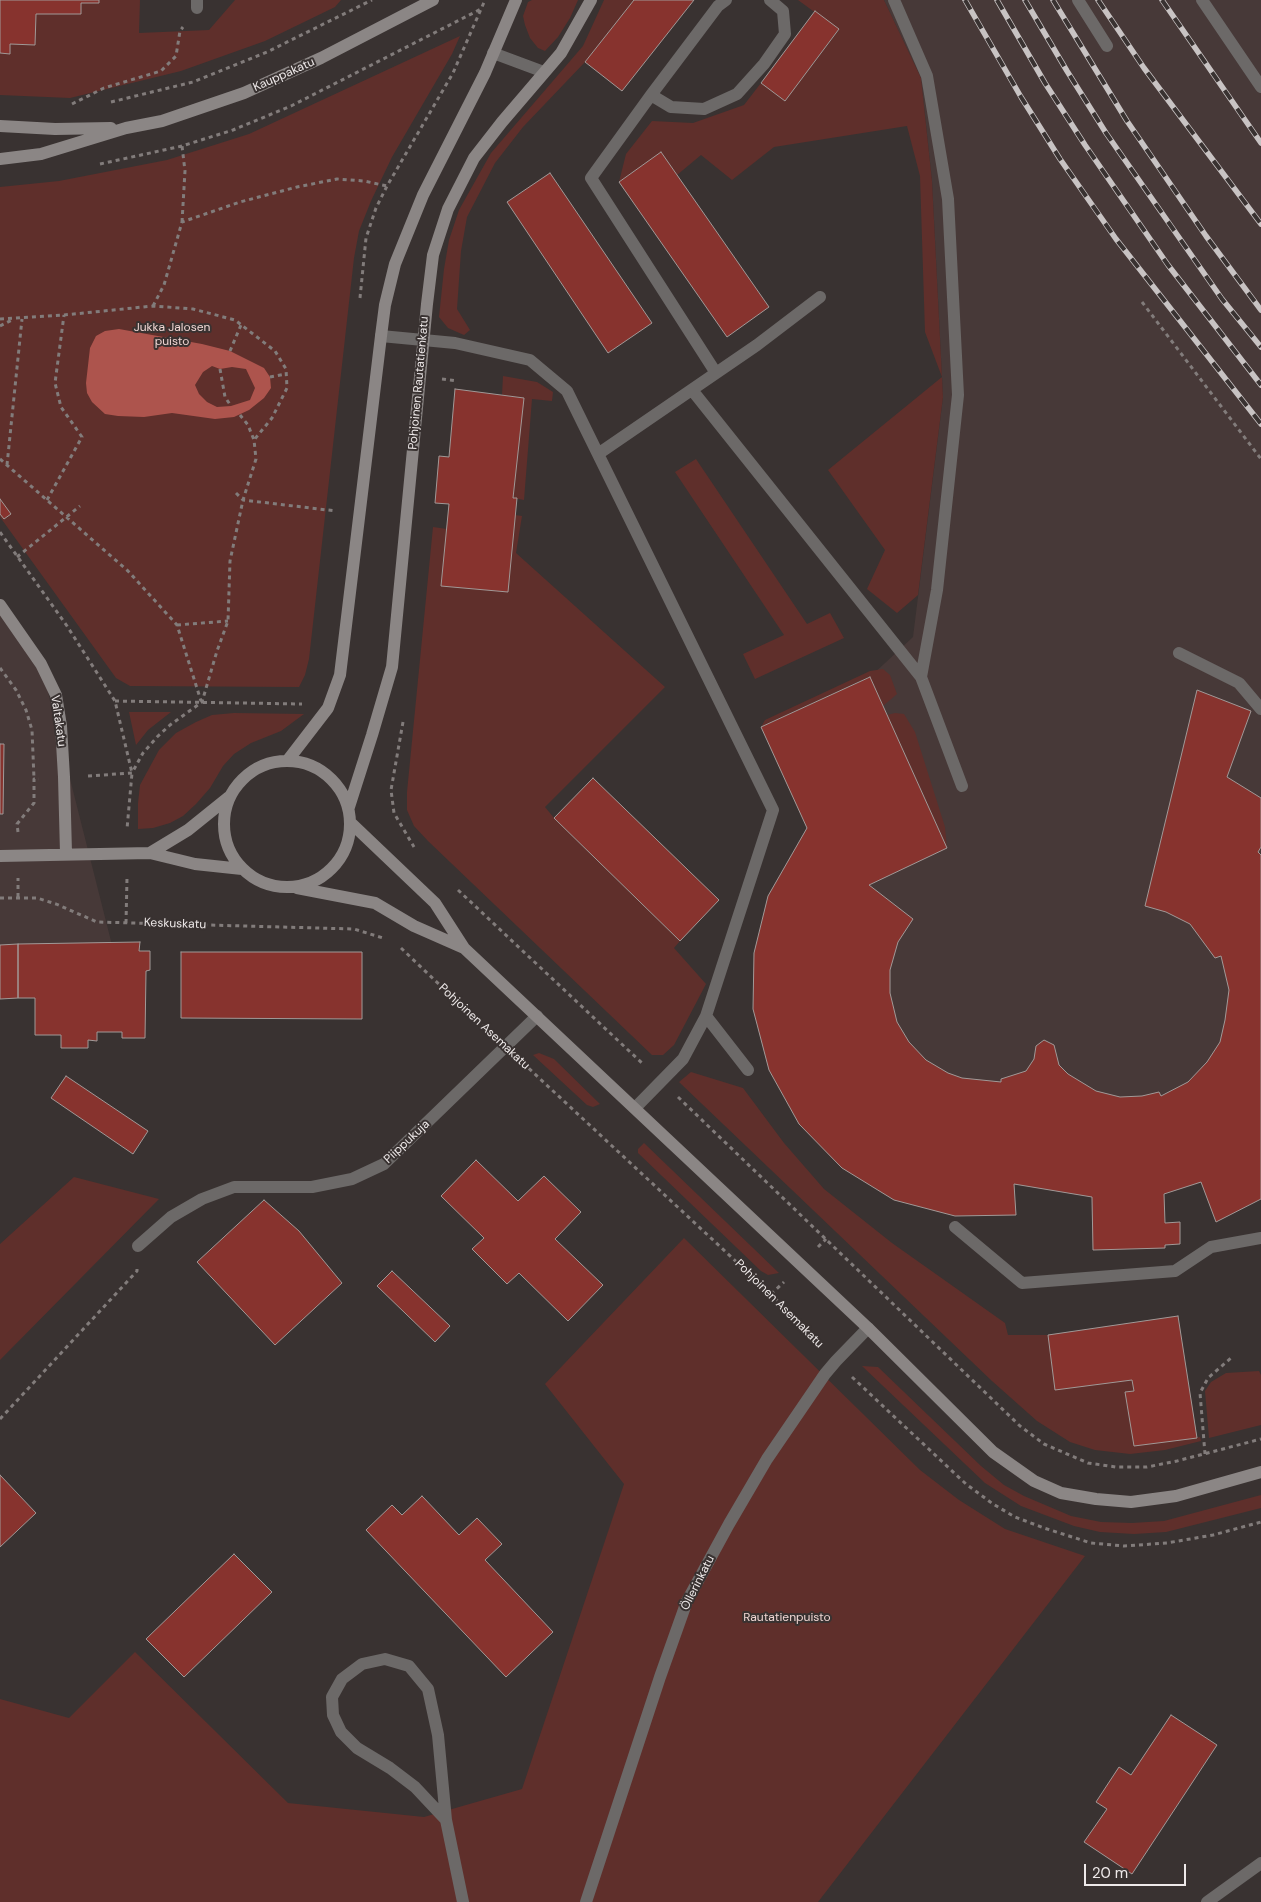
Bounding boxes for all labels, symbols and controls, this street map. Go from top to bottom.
street label: Kauppakatu [251,55,317,95]
street label: Pohjoinen Rautatienkatu [406,316,432,450]
park label: Jukka Jalosen puisto [134,321,210,349]
street label: Valtakatu [47,694,69,748]
street label: Keskuskatu [144,916,206,932]
street label: Pohjoinen Asemakatu [435,981,533,1073]
street label: Piippukuja [381,1117,433,1167]
street label: Pohjoinen Asemakatu [732,1257,826,1351]
street label: Öllerinkatu [678,1553,718,1613]
park label: Rautatienpuisto [743,1611,831,1625]
scale bar [1086,1854,1188,1886]
text: 20 m [1092,1863,1128,1883]

